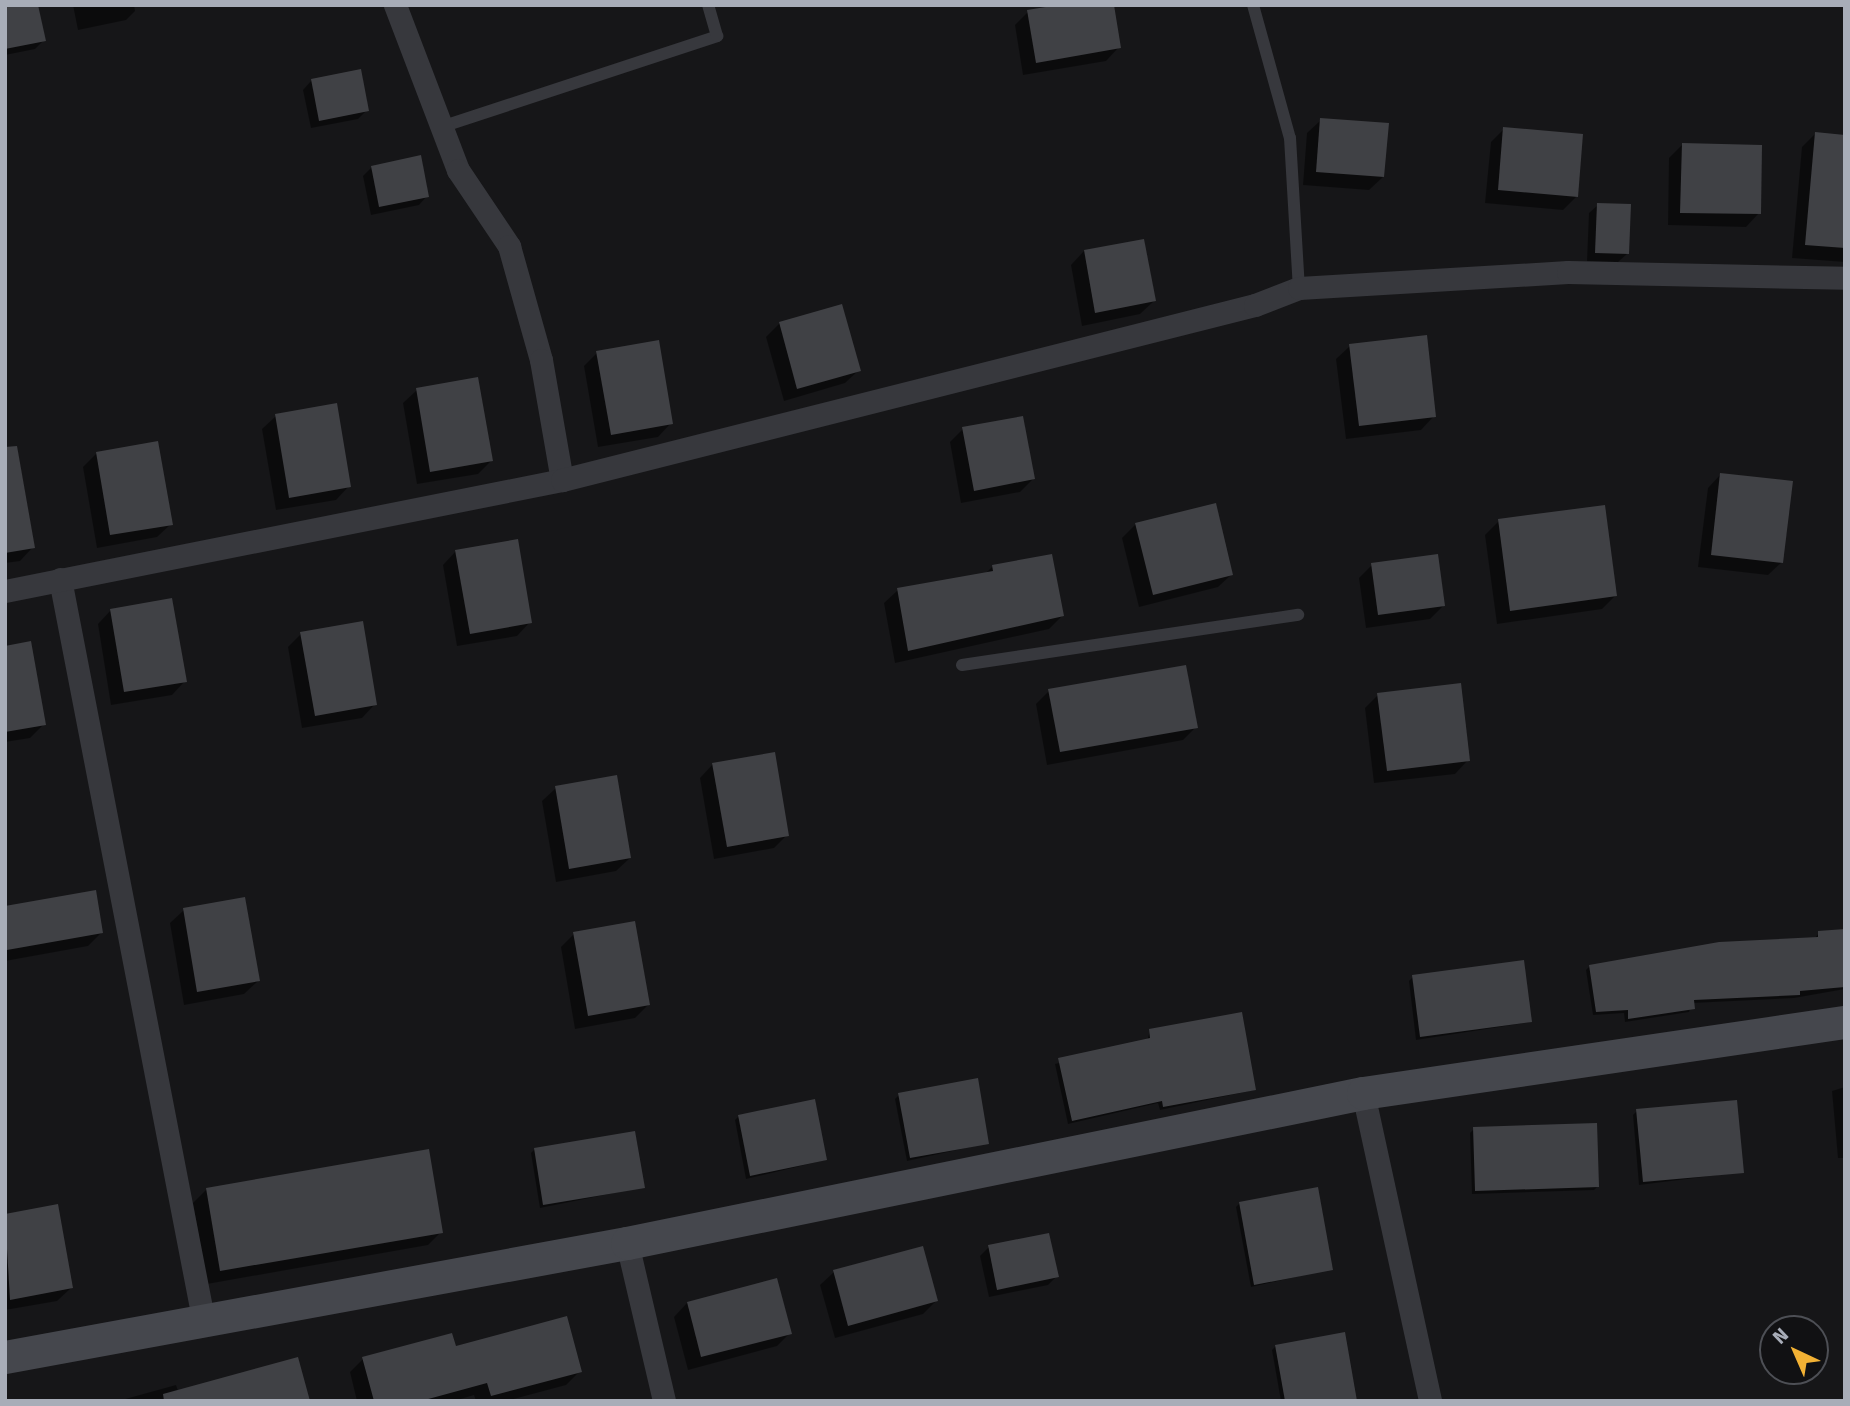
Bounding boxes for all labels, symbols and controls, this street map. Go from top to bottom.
north arrow [1759,1315,1829,1385]
text: N [1768,1323,1793,1349]

